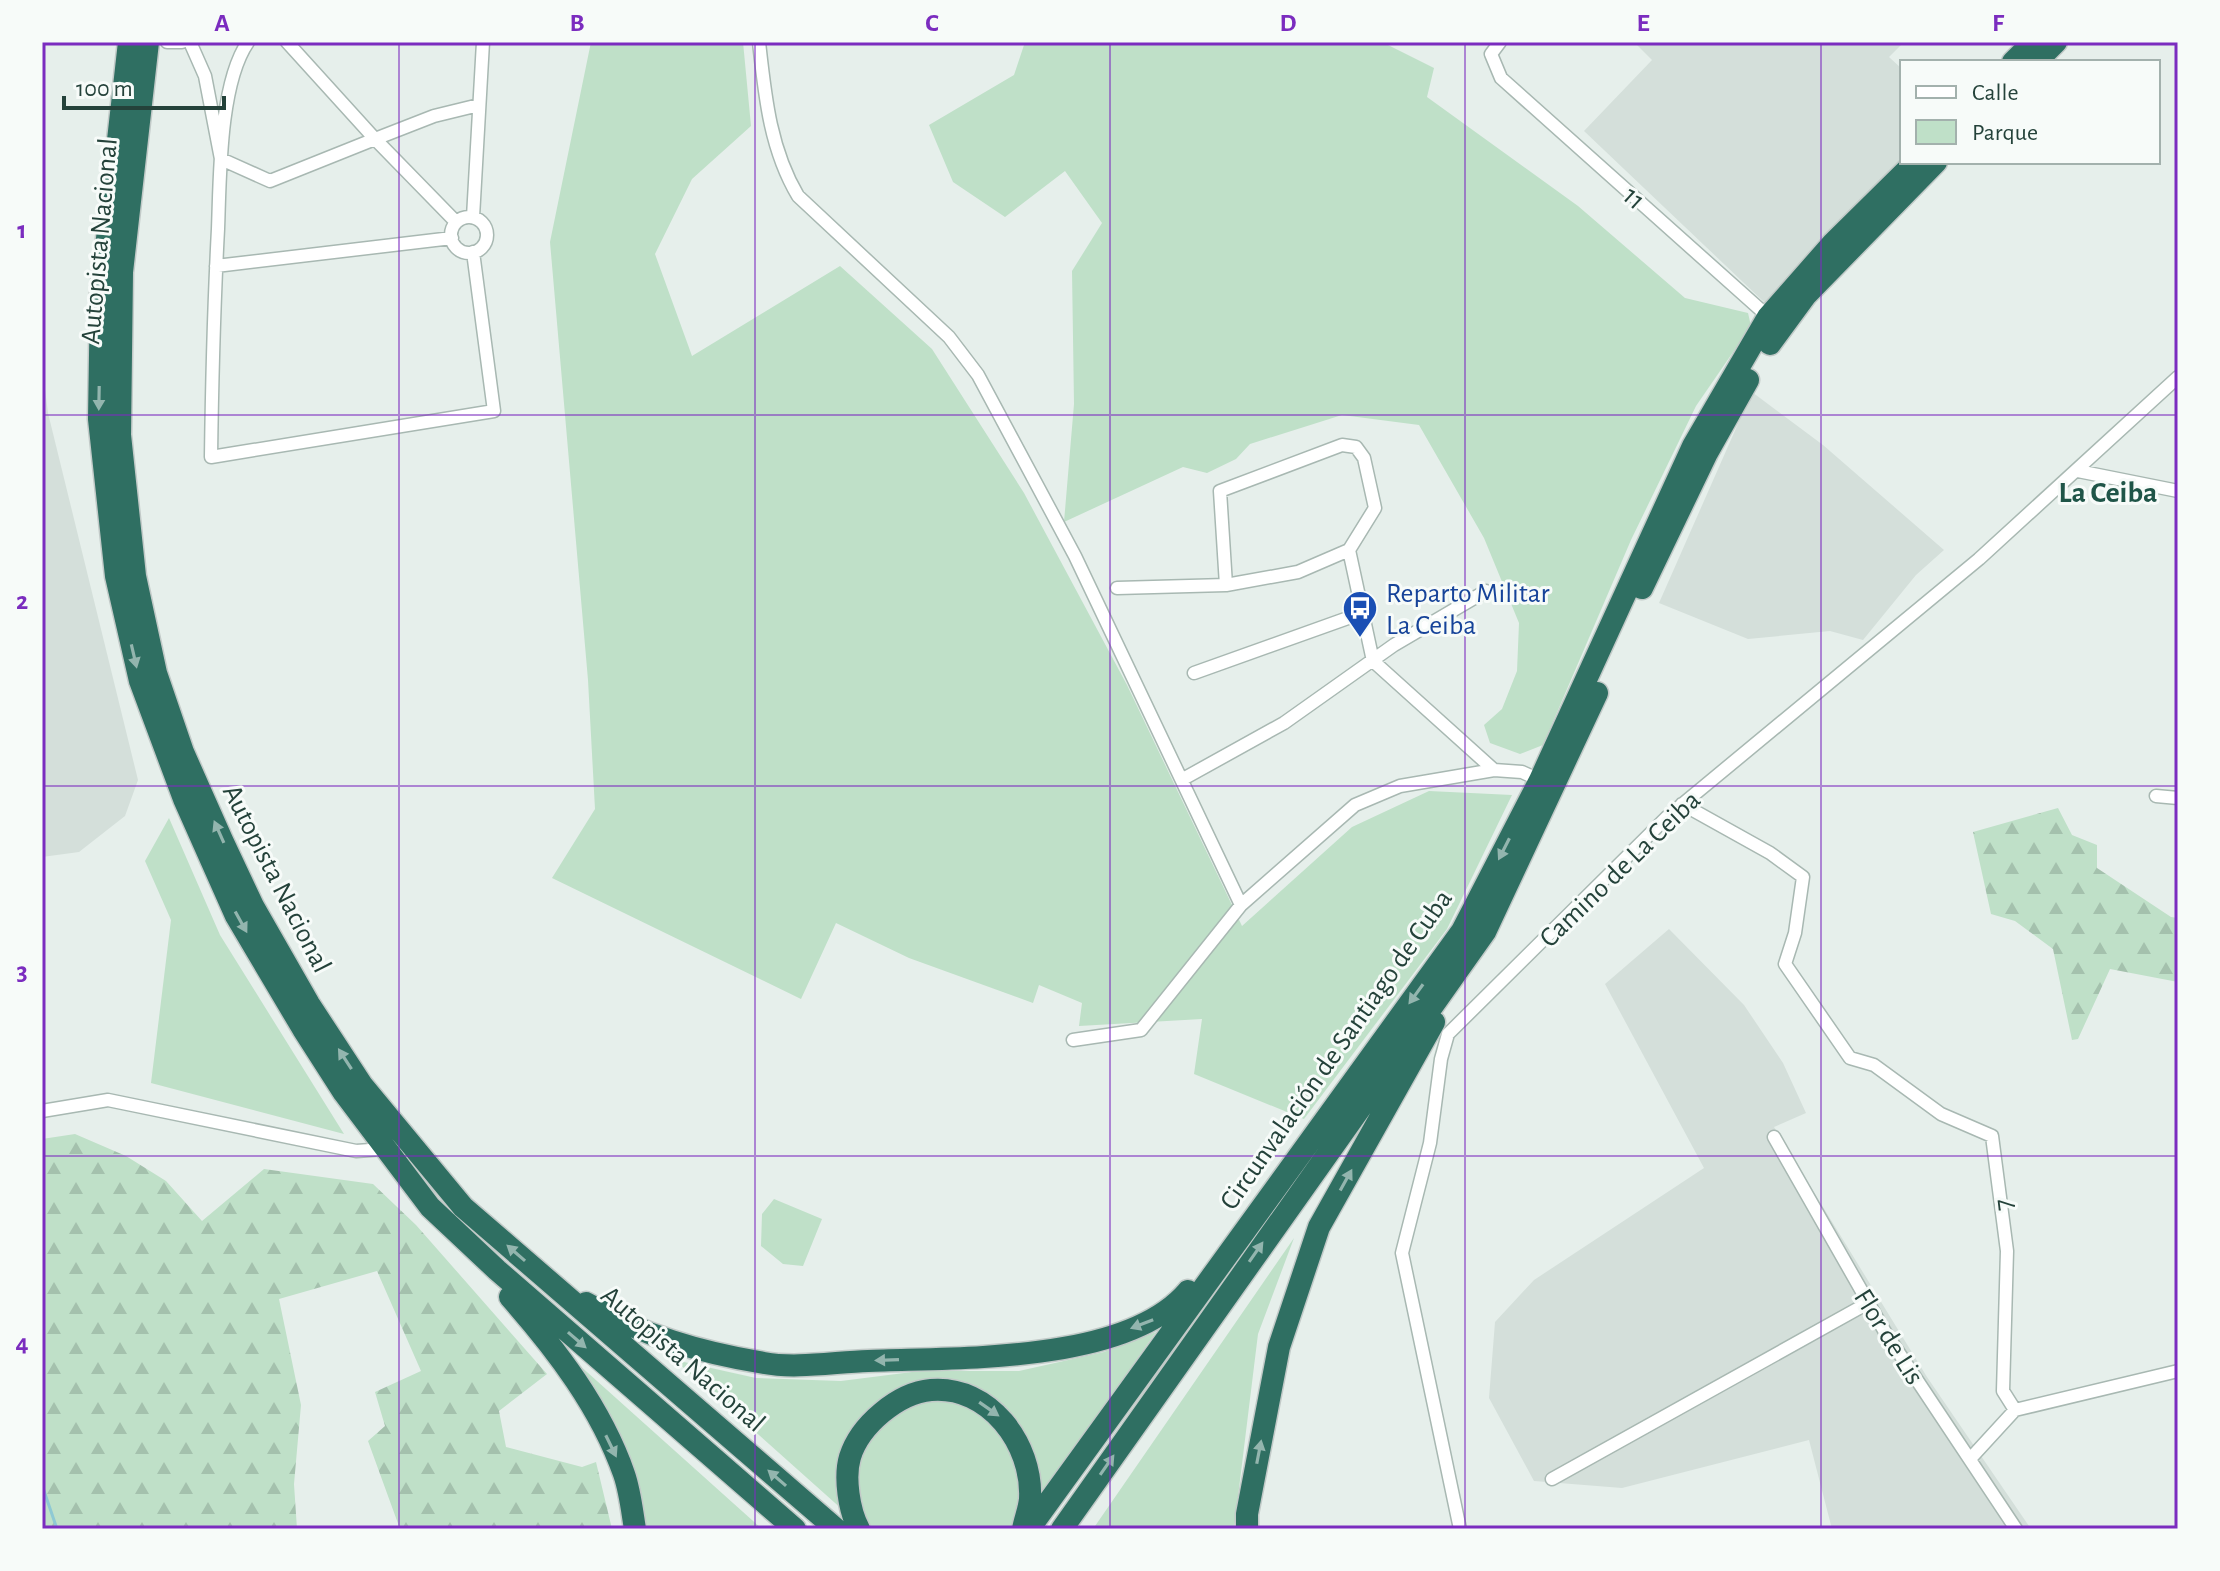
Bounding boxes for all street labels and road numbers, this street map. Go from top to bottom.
street label: Autopista Nacional [77,137,123,345]
street label: 11 [1617,182,1650,215]
street label: Autopista Nacional [217,780,336,977]
street label: Camino de La Ceiba [1535,786,1706,953]
street label: Circunvalación de Santiago de Cuba [1215,885,1458,1215]
street label: 7 [1989,1197,2019,1212]
street label: Autopista Nacional [595,1281,770,1438]
street label: Flor de Lis [1848,1284,1929,1390]

